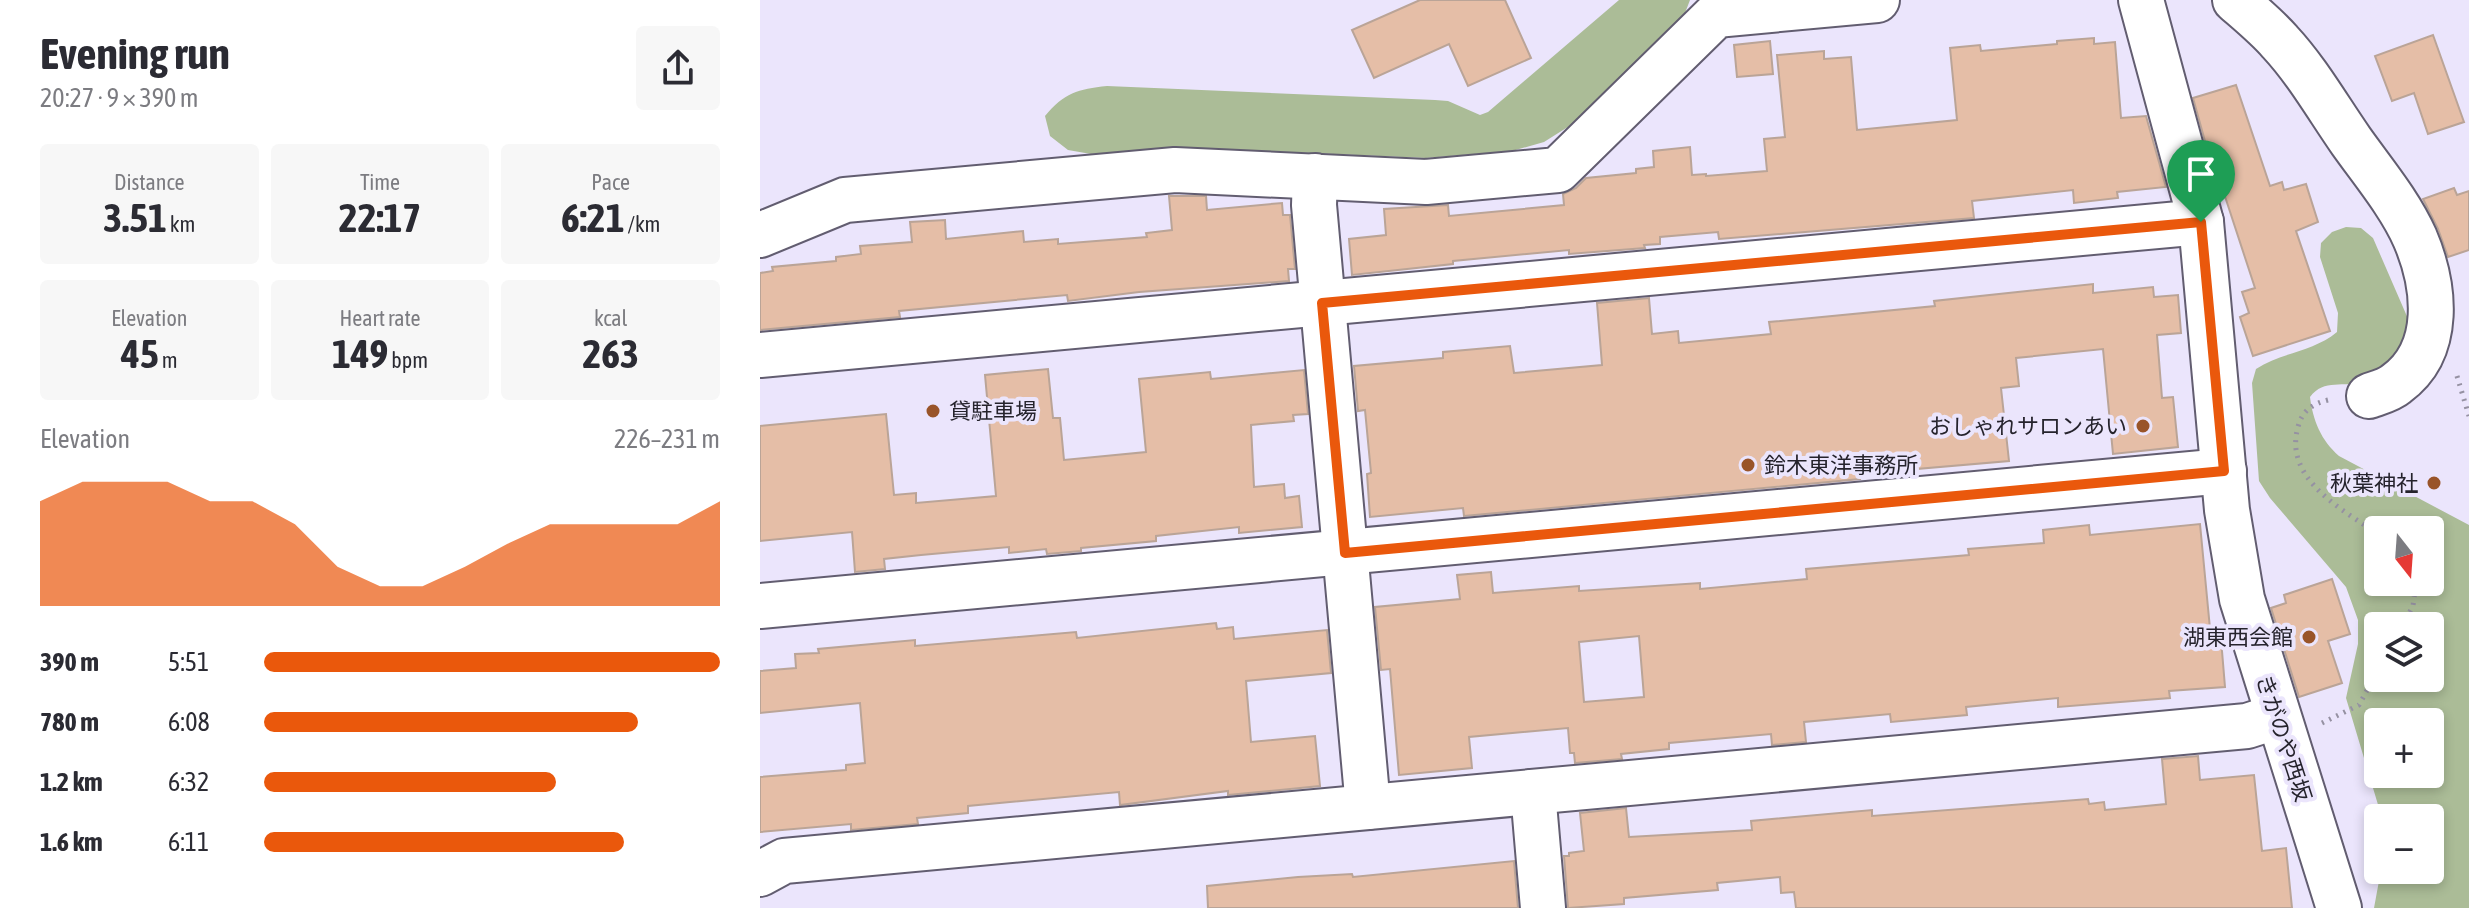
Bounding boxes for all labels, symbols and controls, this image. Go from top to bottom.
button: share [636,26,720,110]
text: Evening run [40,28,230,78]
text: 20:27 · 9 × 390 m [40,83,199,113]
pin [2167,140,2235,222]
icon: arrive [2179,152,2223,196]
text: Distance [114,169,185,195]
text: Time [360,169,400,195]
text: Pace [591,169,630,195]
text: 3.51 [103,195,167,240]
text: 22:17 [339,195,421,240]
text: 6:21 [561,195,624,240]
text: km [167,211,195,237]
text: /km [624,211,660,237]
text: Elevation [111,305,187,331]
text: Heart rate [339,305,421,331]
text: kcal [594,305,627,331]
text: 45 [121,331,159,376]
text: 149 [332,331,388,376]
text: 263 [582,331,639,376]
text: m [159,347,178,373]
text: bpm [388,347,428,373]
place label: 貸駐車場 [949,398,1037,424]
marker: 貸駐車場 [924,402,942,420]
place label: おしゃれサロンあい [1929,413,2127,439]
marker: おしゃれサロンあい [2134,417,2152,435]
text: Elevation [40,424,130,454]
text: 226–231 m [614,424,720,454]
place label: 鈴木東洋事務所 [1764,452,1918,478]
marker: 鈴木東洋事務所 [1739,456,1757,474]
place label: 秋葉神社 [2330,470,2418,496]
marker: 秋葉神社 [2425,474,2443,492]
north arrow [2364,516,2444,596]
map controls [2364,516,2444,884]
button: layers [2364,612,2444,692]
place label: 湖東西会館 [2183,624,2293,650]
marker: 湖東西会館 [2300,628,2318,646]
text: 390 m [40,647,99,677]
text: 5:51 [168,647,209,677]
street label: きがのや西坂 [2251,671,2317,805]
text: 780 m [40,707,99,737]
text: 6:08 [168,707,210,737]
button: + [2364,708,2444,788]
text: 1.2 km [40,767,103,797]
text: 6:32 [168,767,209,797]
button: − [2364,804,2444,884]
text: 1.6 km [40,827,103,857]
text: 6:11 [168,827,209,857]

